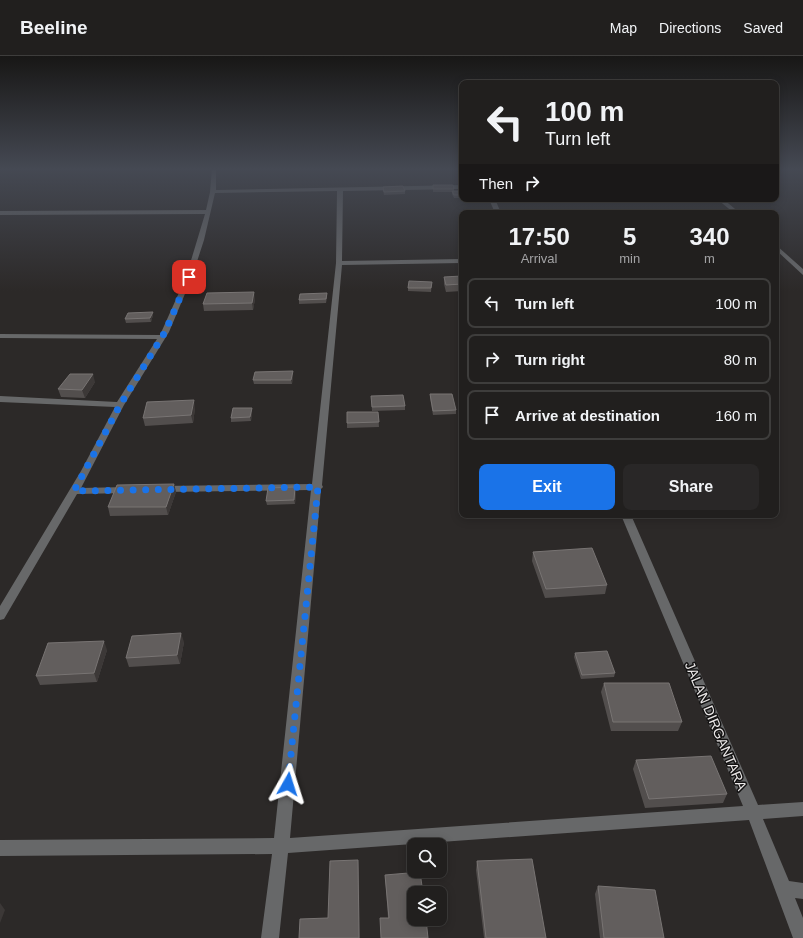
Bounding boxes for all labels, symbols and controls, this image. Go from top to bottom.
text: Beeline [20,17,88,38]
text: Map [610,20,637,36]
text: Directions [659,20,721,36]
text: Saved [743,20,783,36]
icon: left [479,96,531,148]
text: 100 m [545,96,624,127]
text: Turn left [545,129,610,149]
icon: right [521,172,543,194]
text: Then [479,175,513,192]
text: 17:50 [508,223,570,250]
text: 5 [623,223,636,250]
text: 340 [690,223,730,250]
text: Arrival [521,251,558,266]
text: min [619,251,640,266]
text: m [704,251,715,266]
pin [172,260,206,294]
icon: arrive [178,266,200,288]
icon: left [481,292,503,314]
text: Turn left [515,295,574,312]
text: 100 m [715,295,757,312]
icon: right [481,348,503,370]
text: Turn right [515,351,585,368]
text: 80 m [724,351,757,368]
icon: arrive [481,404,503,426]
text: Arrive at destination [515,407,660,424]
text: 160 m [715,407,757,424]
button: Exit [479,464,615,510]
button: Share [623,464,759,510]
street label: JALAN DIRGANTARA [682,659,751,793]
position arrow [267,763,309,805]
map controls [407,838,447,926]
button: search [407,838,447,878]
button: layers [407,886,447,926]

